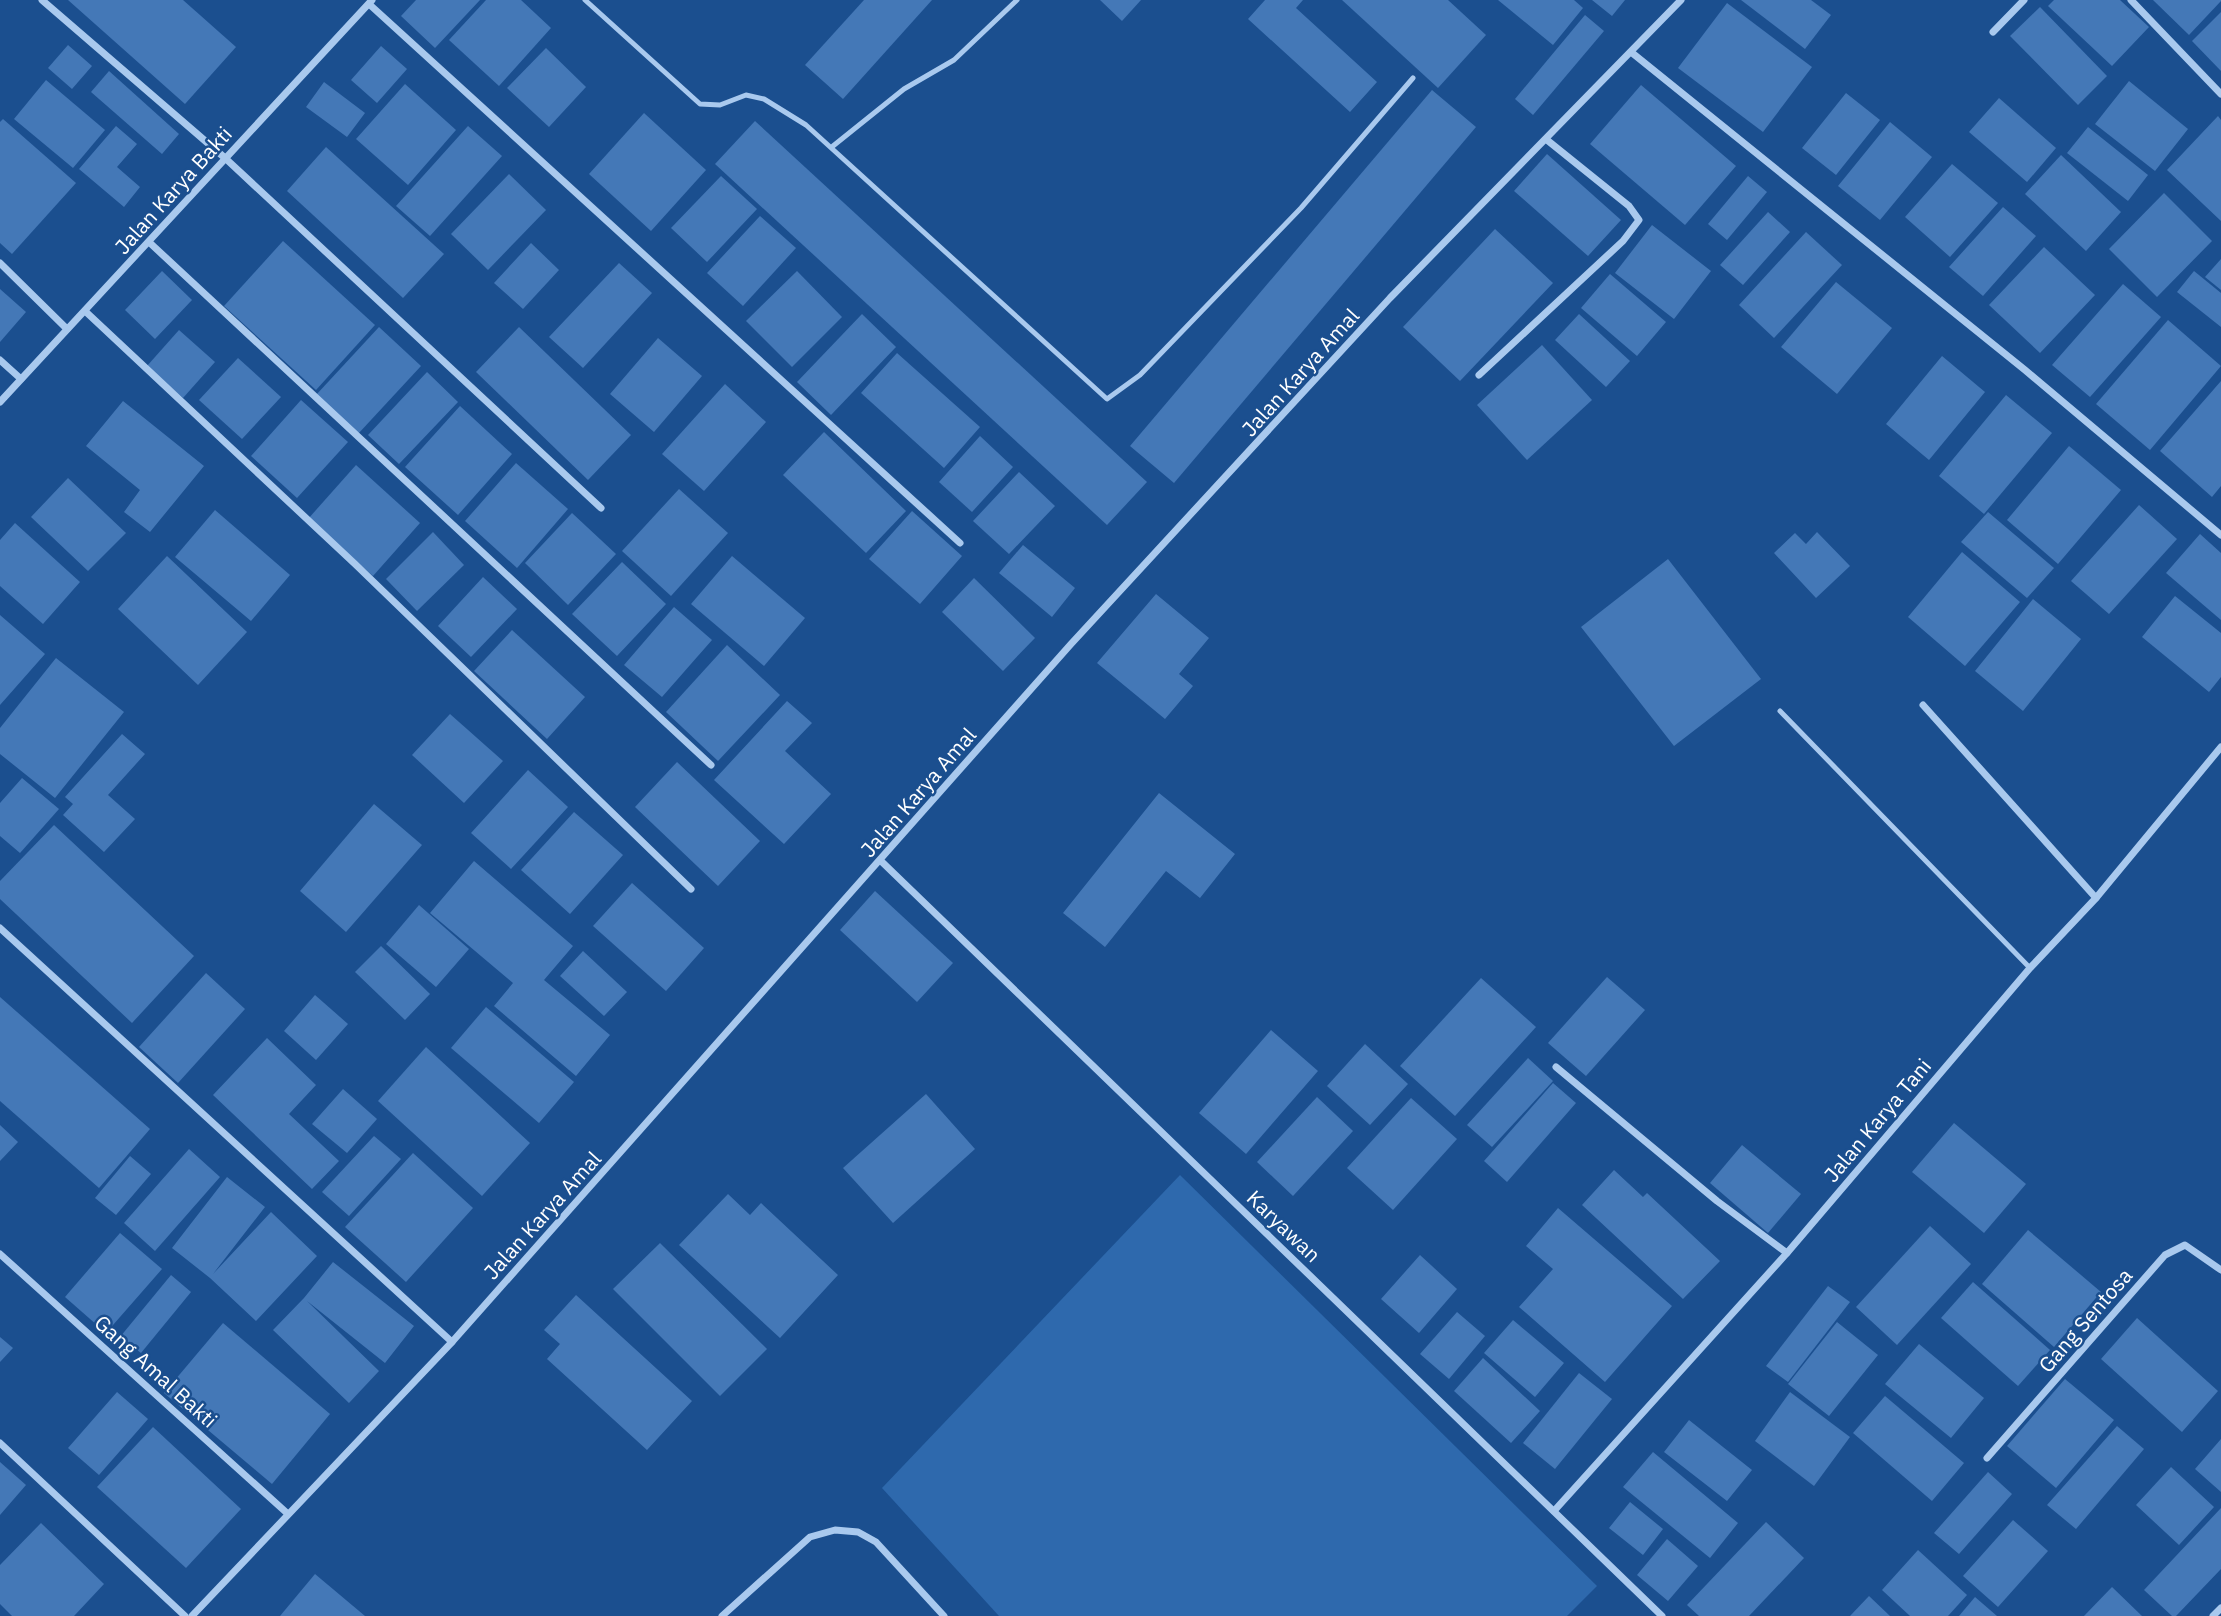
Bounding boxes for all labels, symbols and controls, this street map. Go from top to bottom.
street label: Jalan Karya Bakti [108,120,238,260]
street label: Jalan Karya Amal [1235,302,1365,442]
street label: Jalan Karya Amal [854,721,982,863]
street label: Jalan Karya Tani [1817,1052,1937,1188]
street label: Jalan Karya Amal [477,1145,607,1285]
street label: Karyawan [1241,1184,1327,1268]
street label: Gang Sentosa [2032,1262,2138,1378]
street label: Gang Amal Bakti [89,1308,223,1434]

